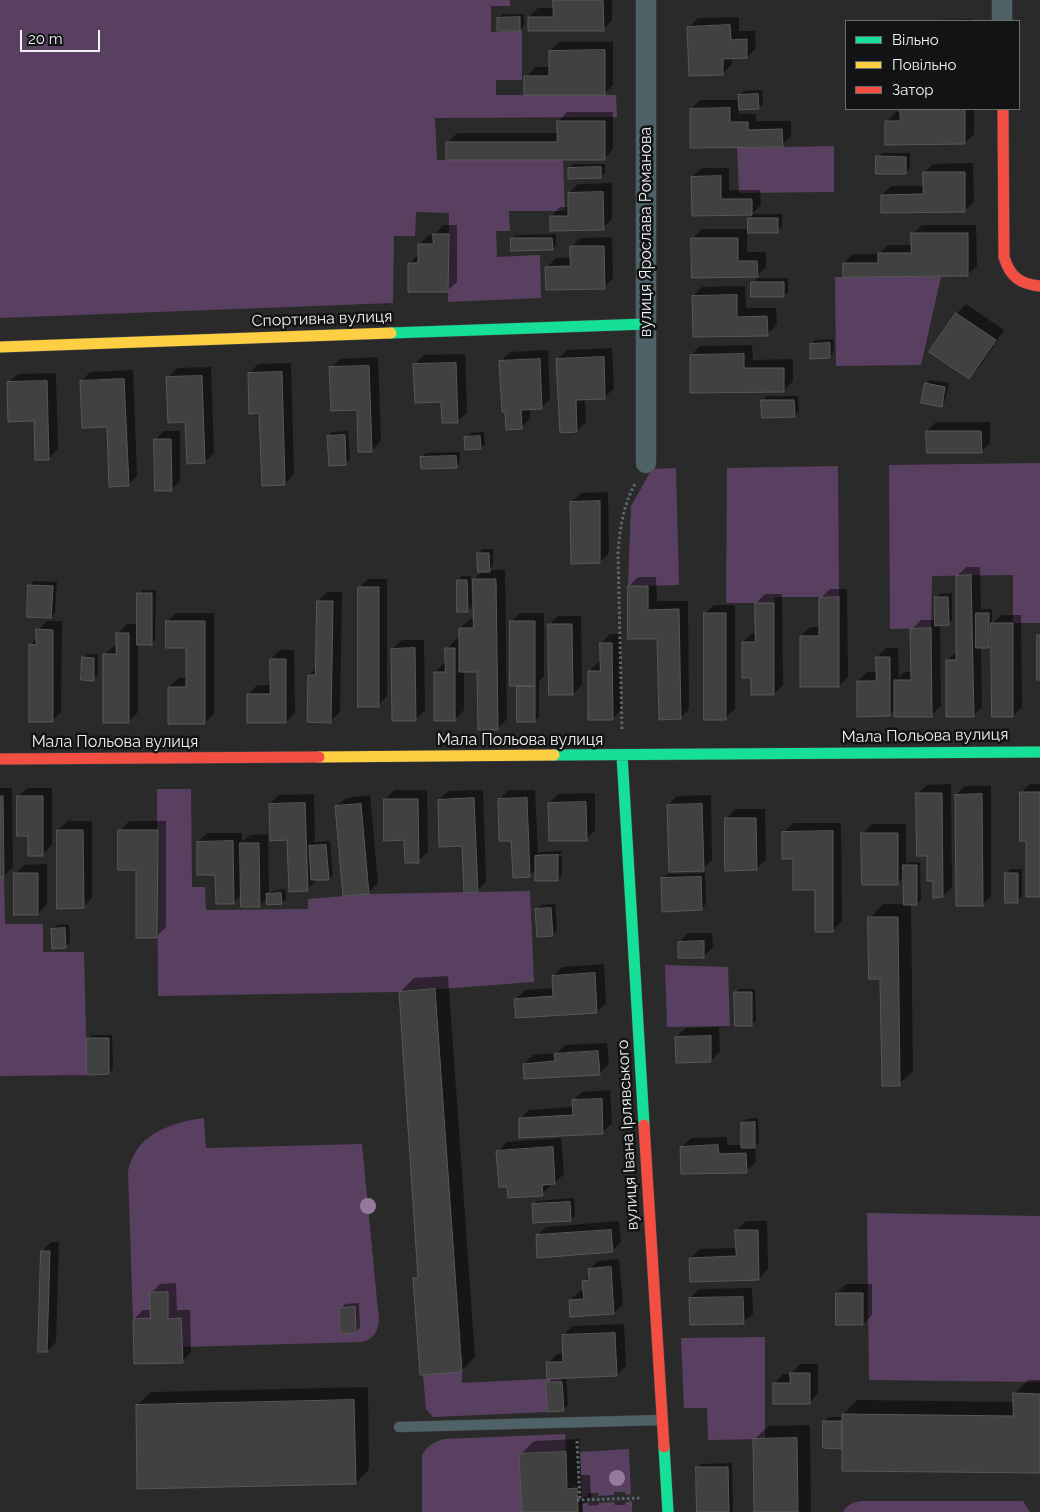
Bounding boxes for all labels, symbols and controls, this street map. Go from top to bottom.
scale bar [22,20,102,52]
legend [845,20,1020,110]
text: 20 m [28,30,63,48]
text: Вільно [892,31,939,49]
text: Повільно [892,56,956,74]
text: Затор [892,81,934,99]
street label: вулиця Ярослава Романова [636,127,656,337]
street label: Спортивна вулиця [251,307,393,331]
street label: Мала Польова вулиця [841,725,1009,747]
street label: Мала Польова вулиця [437,730,603,750]
street label: Мала Польова вулиця [32,732,198,752]
street label: вулиця Івана Ірлявського [613,1039,643,1231]

